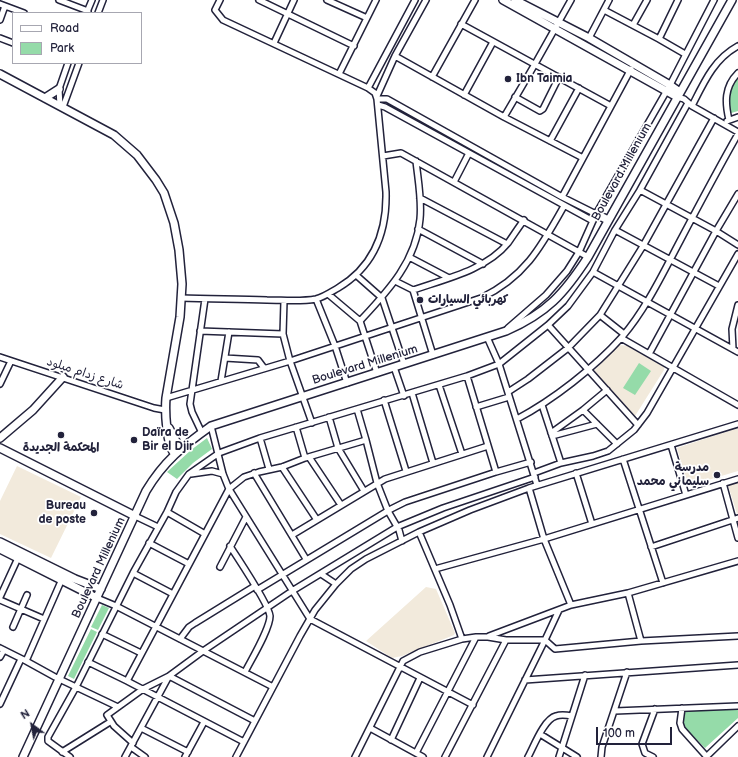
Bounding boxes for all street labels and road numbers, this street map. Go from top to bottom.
street label: Boulevard Millenium [589,121,655,223]
street label: Boulevard Millenium [310,342,420,388]
street label: شارع زدام ميلود [45,355,125,393]
street label: Boulevard Millenium [69,515,129,621]

